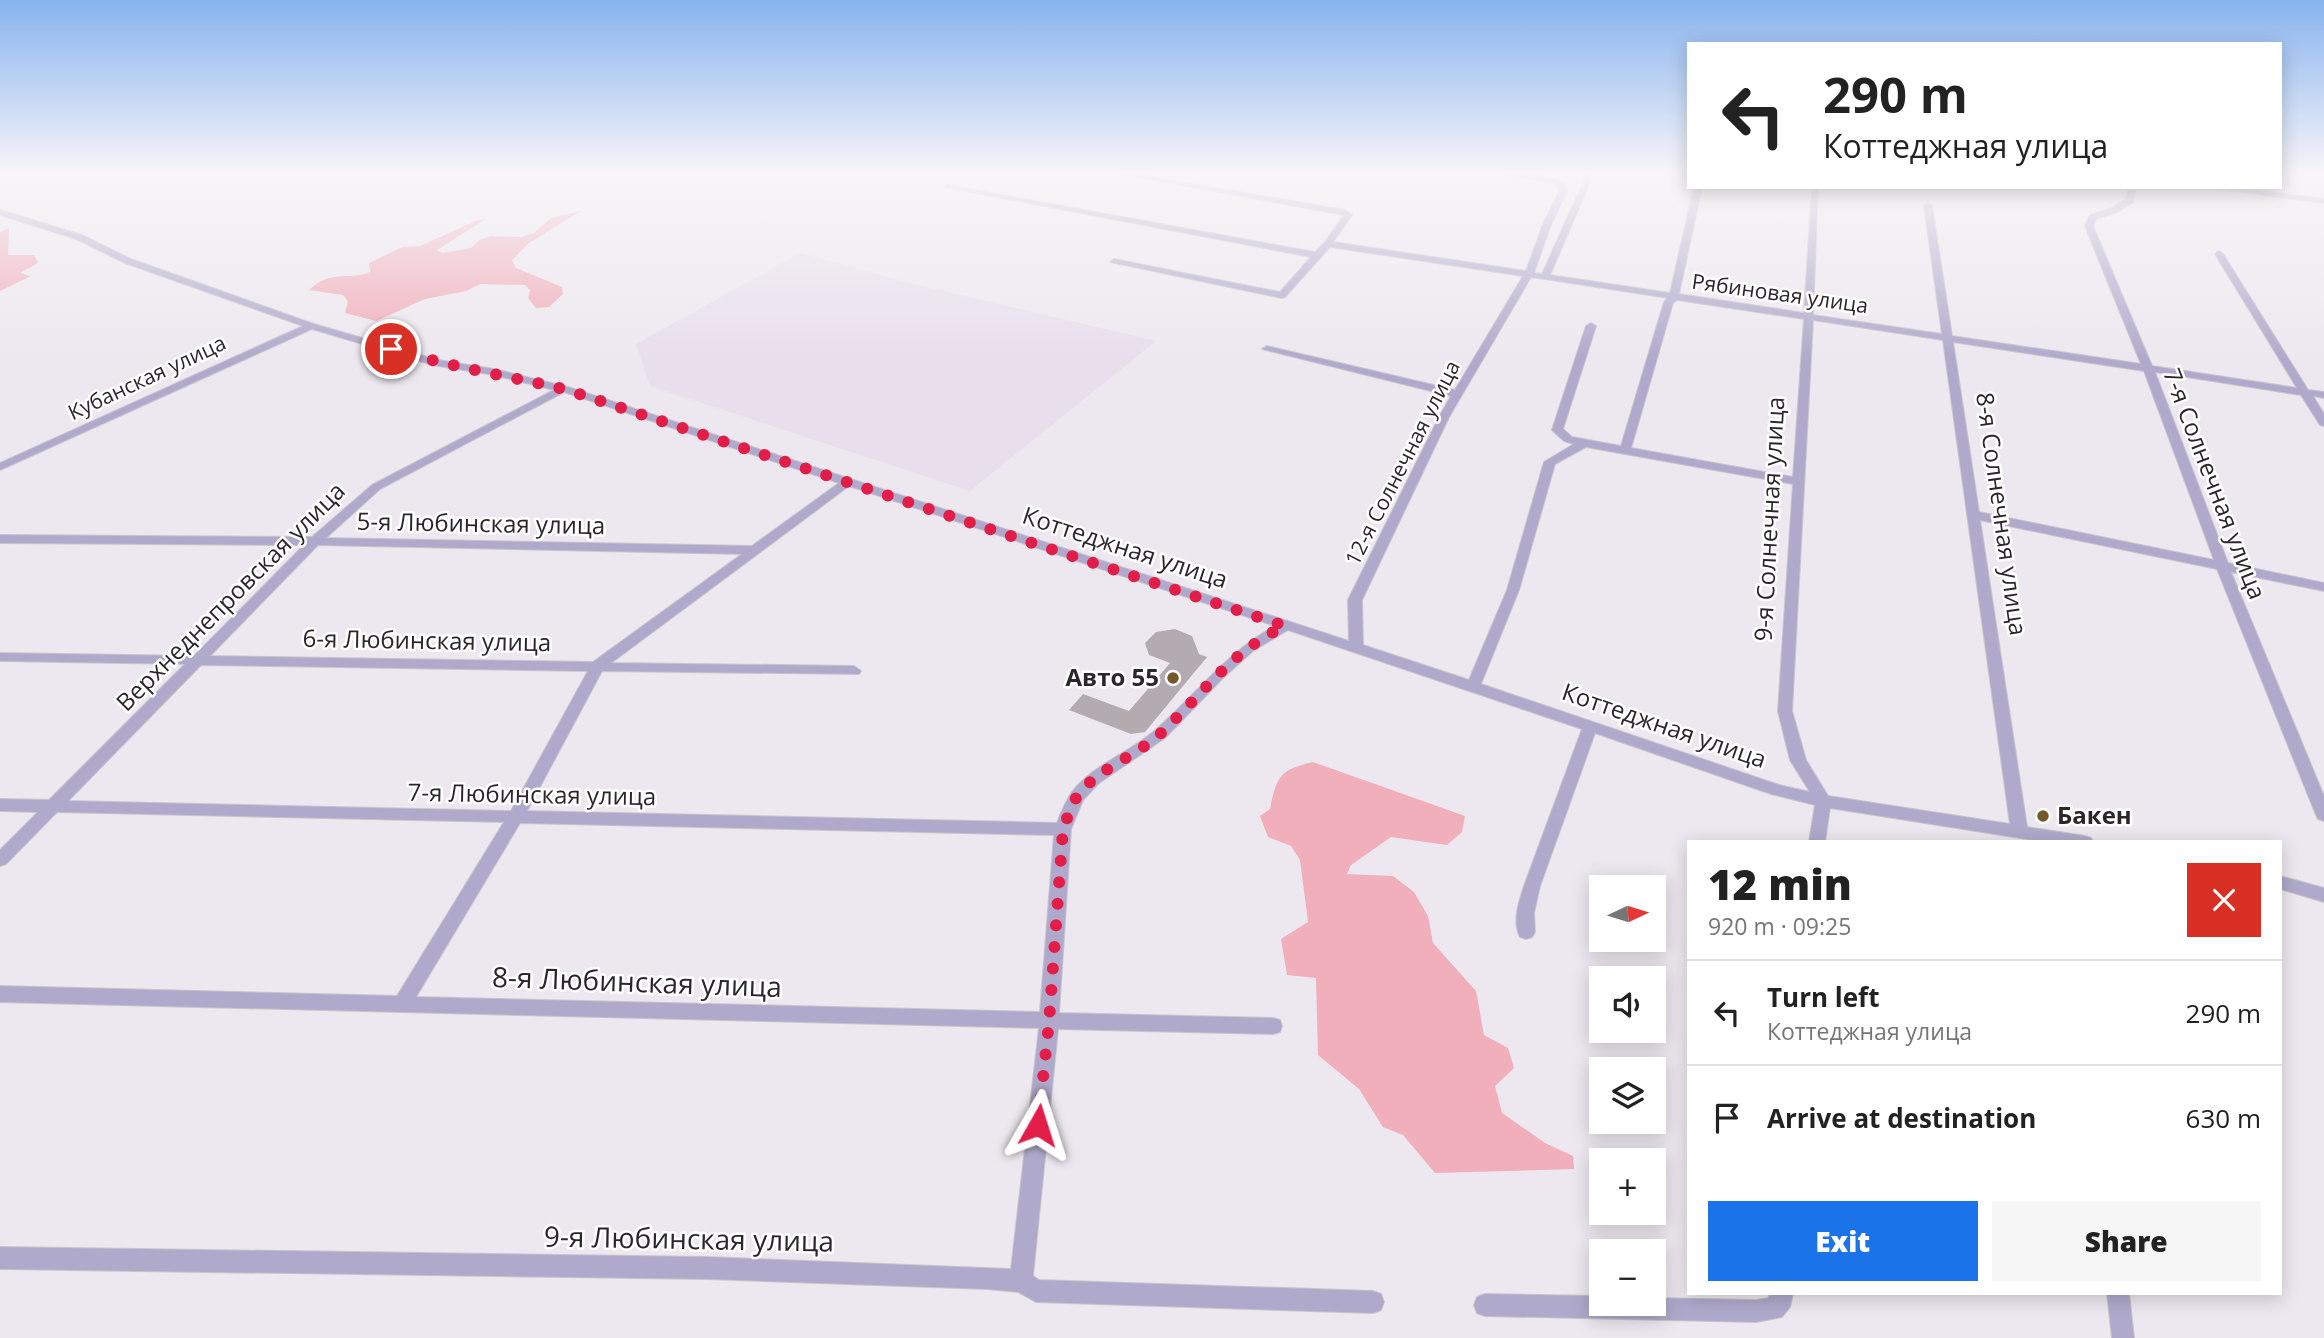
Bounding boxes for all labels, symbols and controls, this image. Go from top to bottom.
text: 290 m [1823,61,1968,127]
icon: left [1708,70,1799,161]
text: Коттеджная улица [1823,124,2108,167]
street label: Рябиновая улица [1690,267,1870,319]
pin [361,319,421,379]
street label: Кубанская улица [63,328,230,426]
icon: arrive [372,330,410,368]
street label: 12-я Солнечная улица [1338,355,1466,570]
street label: 7-я Солнечная улица [2156,363,2275,604]
street label: 8-я Солнечная улица [1969,390,2036,637]
street label: 9-я Солнечная улица [1746,396,1791,642]
street label: Верхнеднепровская улица [108,474,352,718]
street label: Коттеджная улица [1019,498,1232,595]
street label: 5-я Любинская улица [356,504,606,541]
street label: 6-я Любинская улица [302,621,552,658]
place label: Авто 55 [1066,660,1159,693]
marker: Авто 55 [1165,670,1181,686]
street label: Коттеджная улица [1558,674,1771,775]
street label: 7-я Любинская улица [407,775,657,812]
place label: Бакен [2057,798,2132,831]
marker: Бакен [2035,808,2051,824]
text: 12 min [1708,855,1852,912]
button: close [2187,863,2261,937]
north arrow [1589,875,1666,952]
map controls [1589,875,1666,1316]
text: 920 m · 09:25 [1708,910,1851,942]
street label: 8-я Любинская улица [491,957,783,1005]
button: sound [1589,966,1666,1043]
text: Turn left [1767,979,1879,1015]
icon: left [1708,994,1746,1032]
text: 290 m [2186,995,2261,1031]
text: Коттеджная улица [1767,1015,1972,1047]
button: layers [1589,1057,1666,1134]
position arrow [1001,1088,1075,1162]
icon: arrive [1708,1099,1746,1137]
text: Arrive at destination [1767,1100,2036,1136]
text: 630 m [2186,1100,2261,1136]
button: + [1589,1148,1666,1225]
button: Exit [1708,1201,1978,1281]
button: Share [1992,1201,2261,1281]
street label: 9-я Любинская улица [544,1216,834,1260]
button: − [1589,1239,1666,1316]

